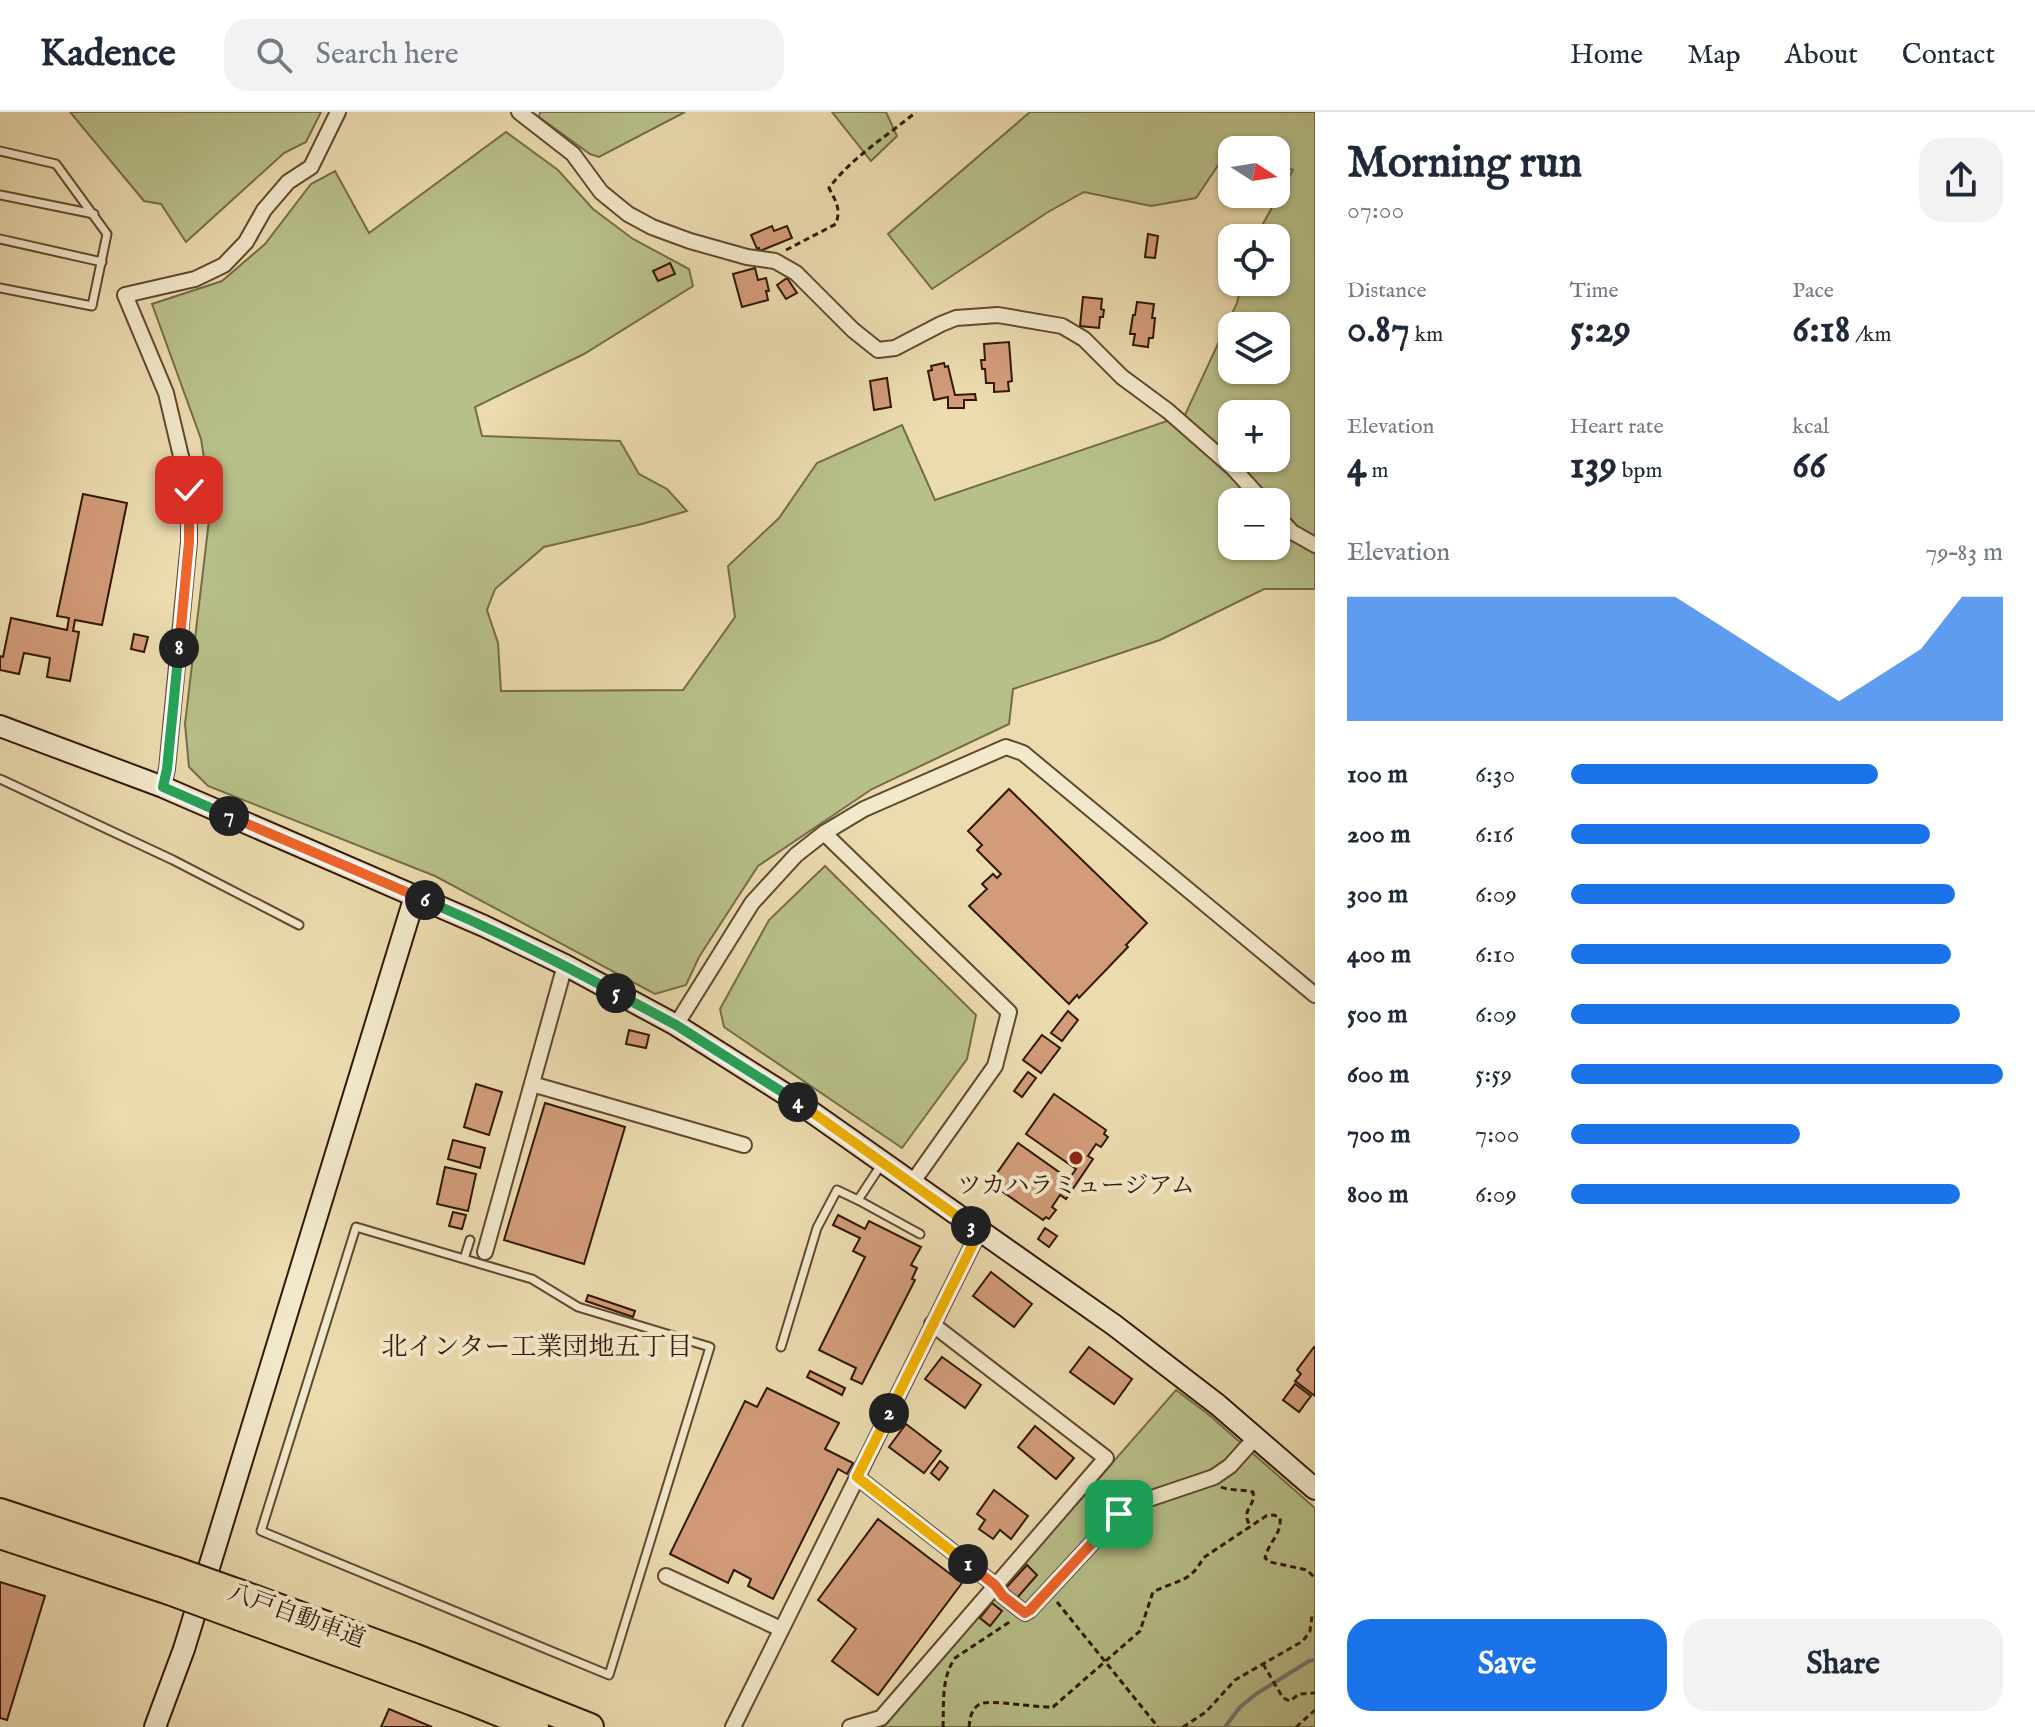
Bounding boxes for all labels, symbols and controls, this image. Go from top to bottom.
search box [224,19,784,91]
text: Kadence [40,31,176,79]
icon: search [252,33,296,77]
text: Search here [316,36,459,74]
text: Home [1570,38,1643,73]
text: Map [1687,38,1741,73]
text: About [1785,38,1858,73]
text: Contact [1902,38,1995,73]
north arrow [1218,136,1290,208]
map controls [1218,136,1290,560]
text: Morning run [1347,136,1582,192]
button: share [1919,138,2003,222]
text: 07:00 [1347,194,1404,227]
button: locate [1218,224,1290,296]
text: Distance [1347,277,1427,305]
text: Time [1570,277,1619,305]
text: Pace [1792,277,1834,305]
text: 0.87 [1347,305,1410,356]
text: 5:29 [1570,305,1631,356]
text: 6:18 [1792,305,1850,356]
button: layers [1218,312,1290,384]
text: km [1410,321,1443,349]
text: /km [1850,321,1891,349]
button: + [1218,400,1290,472]
text: Elevation [1347,413,1434,441]
text: Heart rate [1570,413,1664,441]
text: kcal [1792,413,1829,441]
text: 4 [1347,441,1367,492]
text: 139 [1570,441,1617,492]
text: 66 [1792,441,1826,492]
pin [155,456,223,524]
text: m [1367,457,1388,485]
text: bpm [1617,457,1662,485]
icon: check [167,468,211,512]
button: − [1218,488,1290,560]
text: Elevation [1347,536,1450,569]
text: 79–83 m [1925,536,2003,569]
pin: 8 [159,628,199,668]
text: 8 [175,634,183,662]
text: 100 m [1347,758,1408,791]
text: 6:30 [1475,758,1515,791]
pin: 7 [209,796,249,836]
text: 7 [224,802,234,830]
text: 200 m [1347,818,1411,851]
text: 6:16 [1475,818,1513,851]
text: 300 m [1347,878,1408,911]
text: 6:09 [1475,878,1517,911]
pin: 6 [405,880,445,920]
text: 6 [420,886,430,914]
text: 400 m [1347,938,1411,971]
text: 6:10 [1475,938,1515,971]
pin: 5 [596,973,636,1013]
text: 5 [612,979,620,1007]
text: 500 m [1347,998,1408,1031]
text: 6:09 [1475,998,1517,1031]
text: 600 m [1347,1058,1409,1091]
text: 5:59 [1475,1058,1512,1091]
pin: 4 [778,1082,818,1122]
text: 4 [793,1088,803,1116]
text: 700 m [1347,1118,1410,1151]
text: 7:00 [1475,1118,1520,1151]
marker: ツカハラミュージアム [1067,1149,1085,1167]
place label: ツカハラミュージアム [957,1171,1195,1202]
text: 800 m [1347,1178,1409,1211]
text: 6:09 [1475,1178,1517,1211]
pin: 3 [951,1206,991,1246]
text: 3 [967,1212,975,1240]
district label: 北インター工業団地五丁目 [382,1331,692,1364]
pin: 2 [869,1393,909,1433]
text: 2 [884,1399,894,1427]
pin [1085,1480,1153,1548]
icon: arrive [1097,1492,1141,1536]
pin: 1 [948,1544,988,1584]
text: 1 [964,1550,972,1578]
street label: 八戸自動車道 [224,1577,369,1656]
button: Save [1347,1619,1667,1711]
button: Share [1683,1619,2003,1711]

